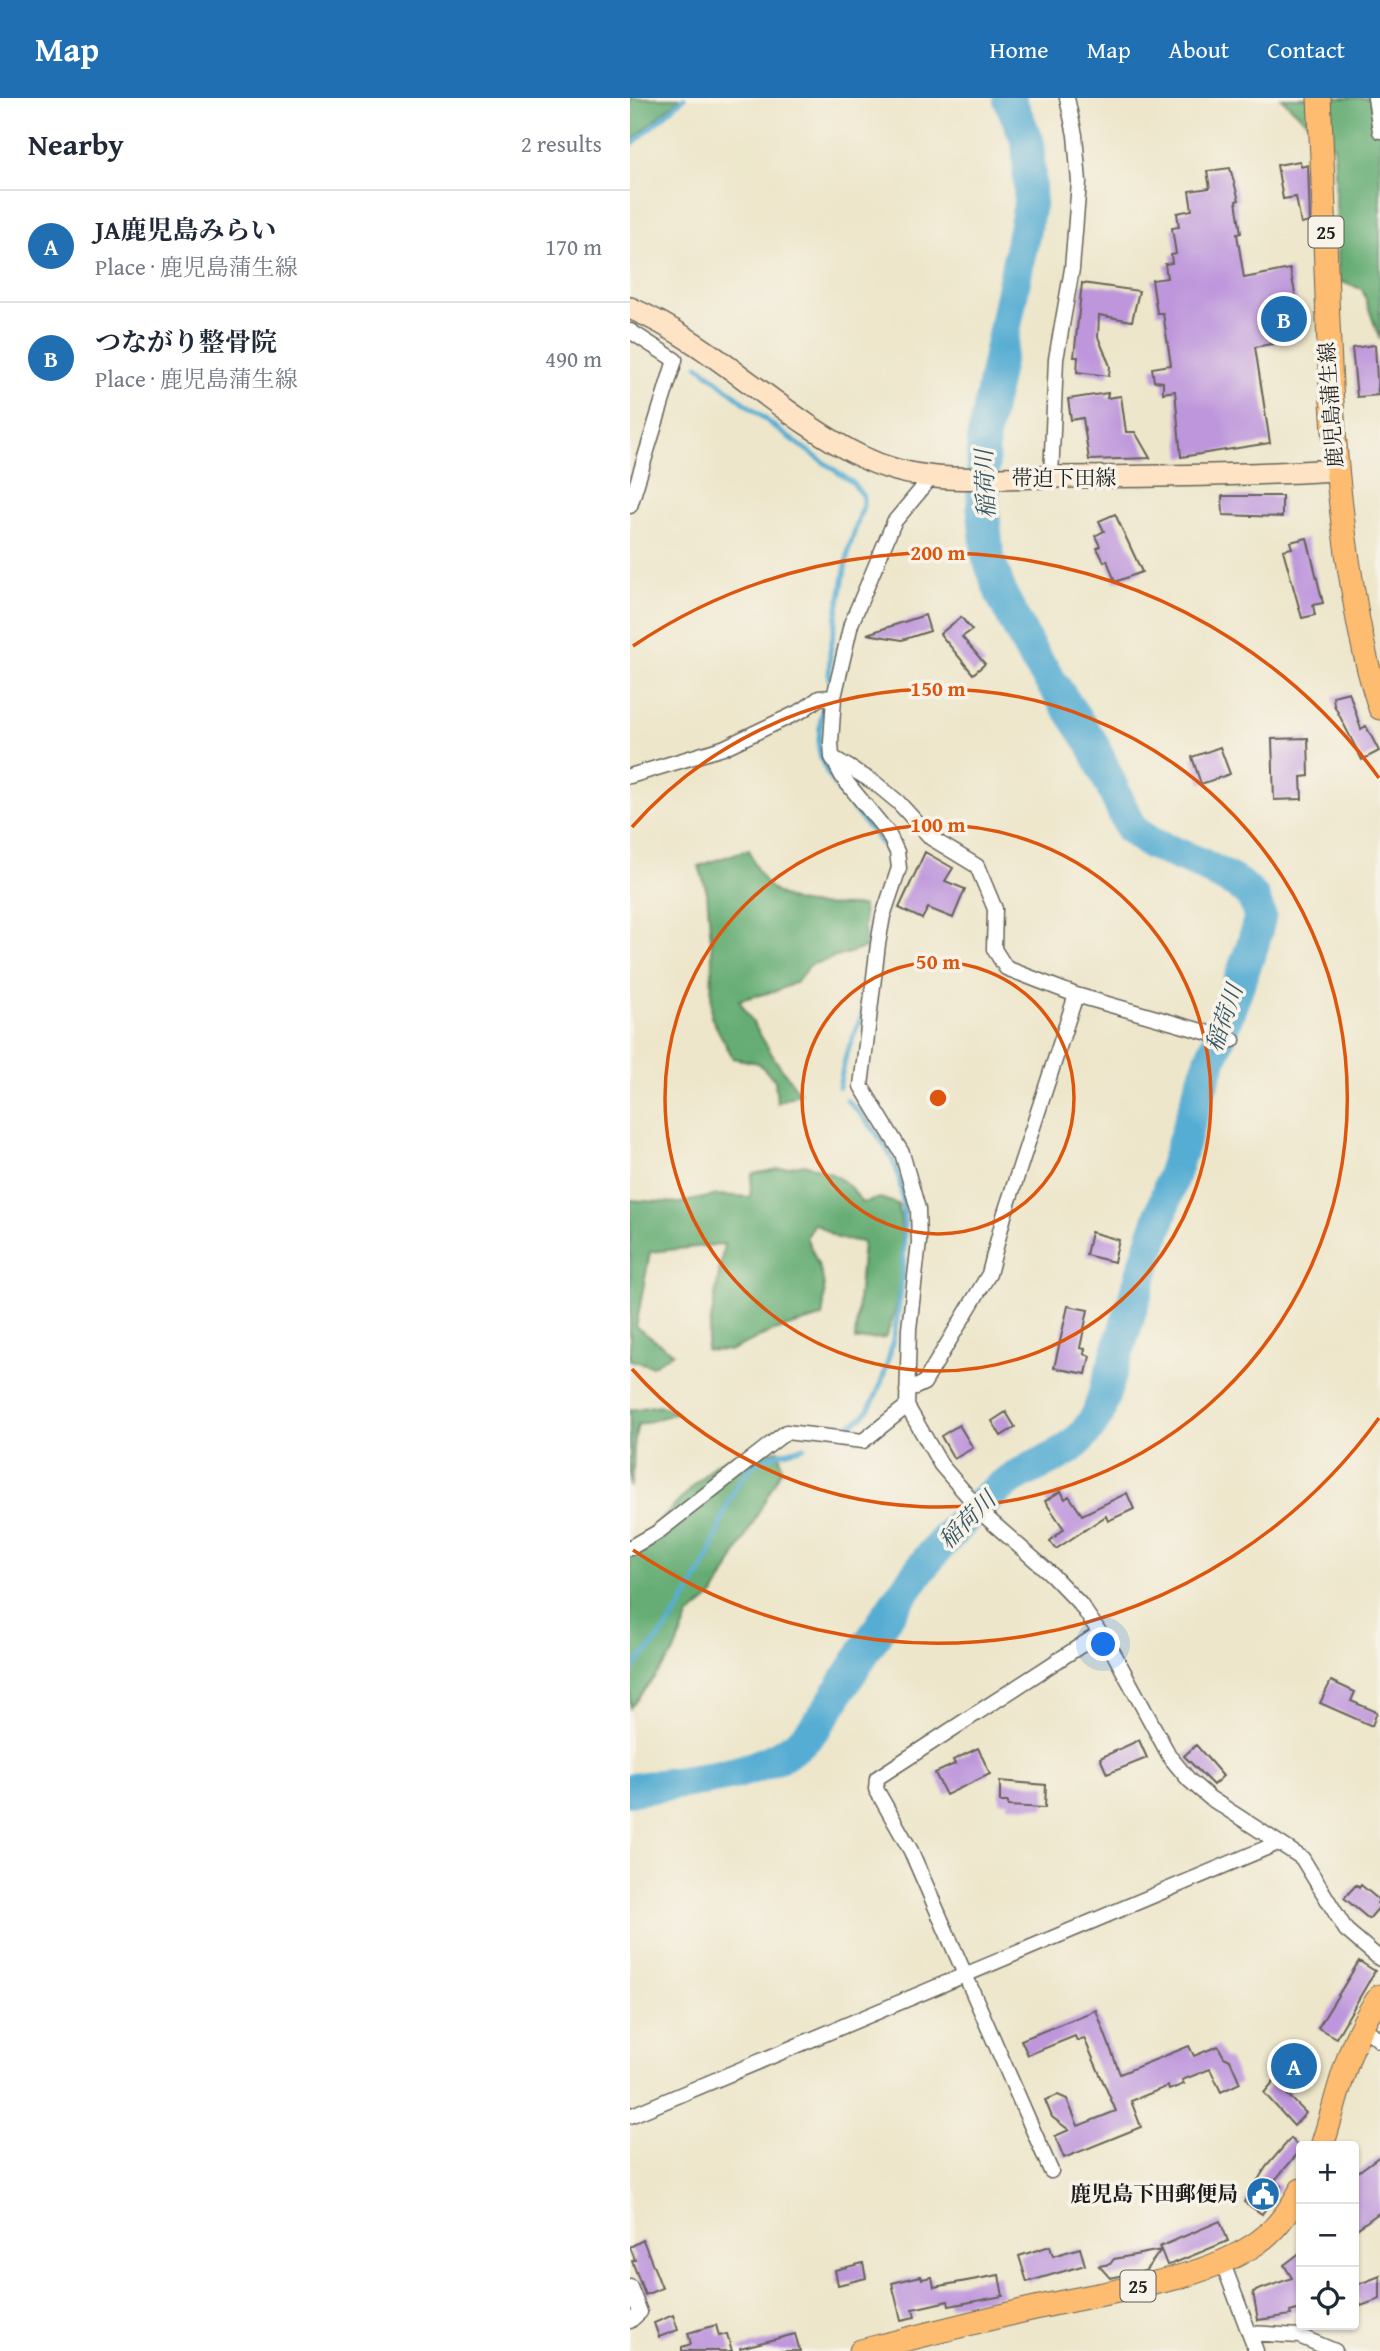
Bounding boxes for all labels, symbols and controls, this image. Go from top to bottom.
text: Map [35,25,99,73]
text: Home [990,32,1049,67]
text: Map [1087,32,1131,67]
text: About [1169,32,1229,67]
text: Contact [1267,32,1345,67]
text: Nearby [28,122,124,166]
text: 2 results [521,127,602,160]
text: JA鹿児島みらい [95,210,277,249]
road number: 25 [1308,216,1344,248]
text: A [44,230,58,263]
text: 170 m [545,230,602,263]
text: Place · 鹿児島蒲生線 [95,250,298,283]
pin: B [1261,293,1307,345]
text: つながり整骨院 [95,322,277,361]
street label: 鹿児島蒲生線 [1311,341,1350,469]
text: B [44,342,58,375]
text: 490 m [545,342,602,375]
text: Place · 鹿児島蒲生線 [95,362,298,395]
water label: 稲荷川 [967,446,1002,519]
street label: 帯迫下田線 [1012,462,1117,493]
text: 200 m [910,537,966,568]
text: 150 m [910,673,966,704]
text: 100 m [910,809,966,840]
text: 50 m [916,946,960,977]
water label: 稲荷川 [1197,977,1251,1056]
centre of rings [926,1086,950,1110]
water label: 稲荷川 [931,1481,1005,1556]
your location [1086,1627,1120,1661]
pin: A [1271,2040,1317,2092]
map controls [1296,2141,1359,2330]
button: + [1296,2141,1359,2204]
public building icon: 鹿児島下田郵便局 [1244,2175,1282,2213]
place label: 鹿児島下田郵便局 [1070,2178,1238,2209]
button: − [1296,2204,1359,2267]
button: locate [1296,2267,1359,2330]
road number: 25 [1120,2270,1156,2302]

